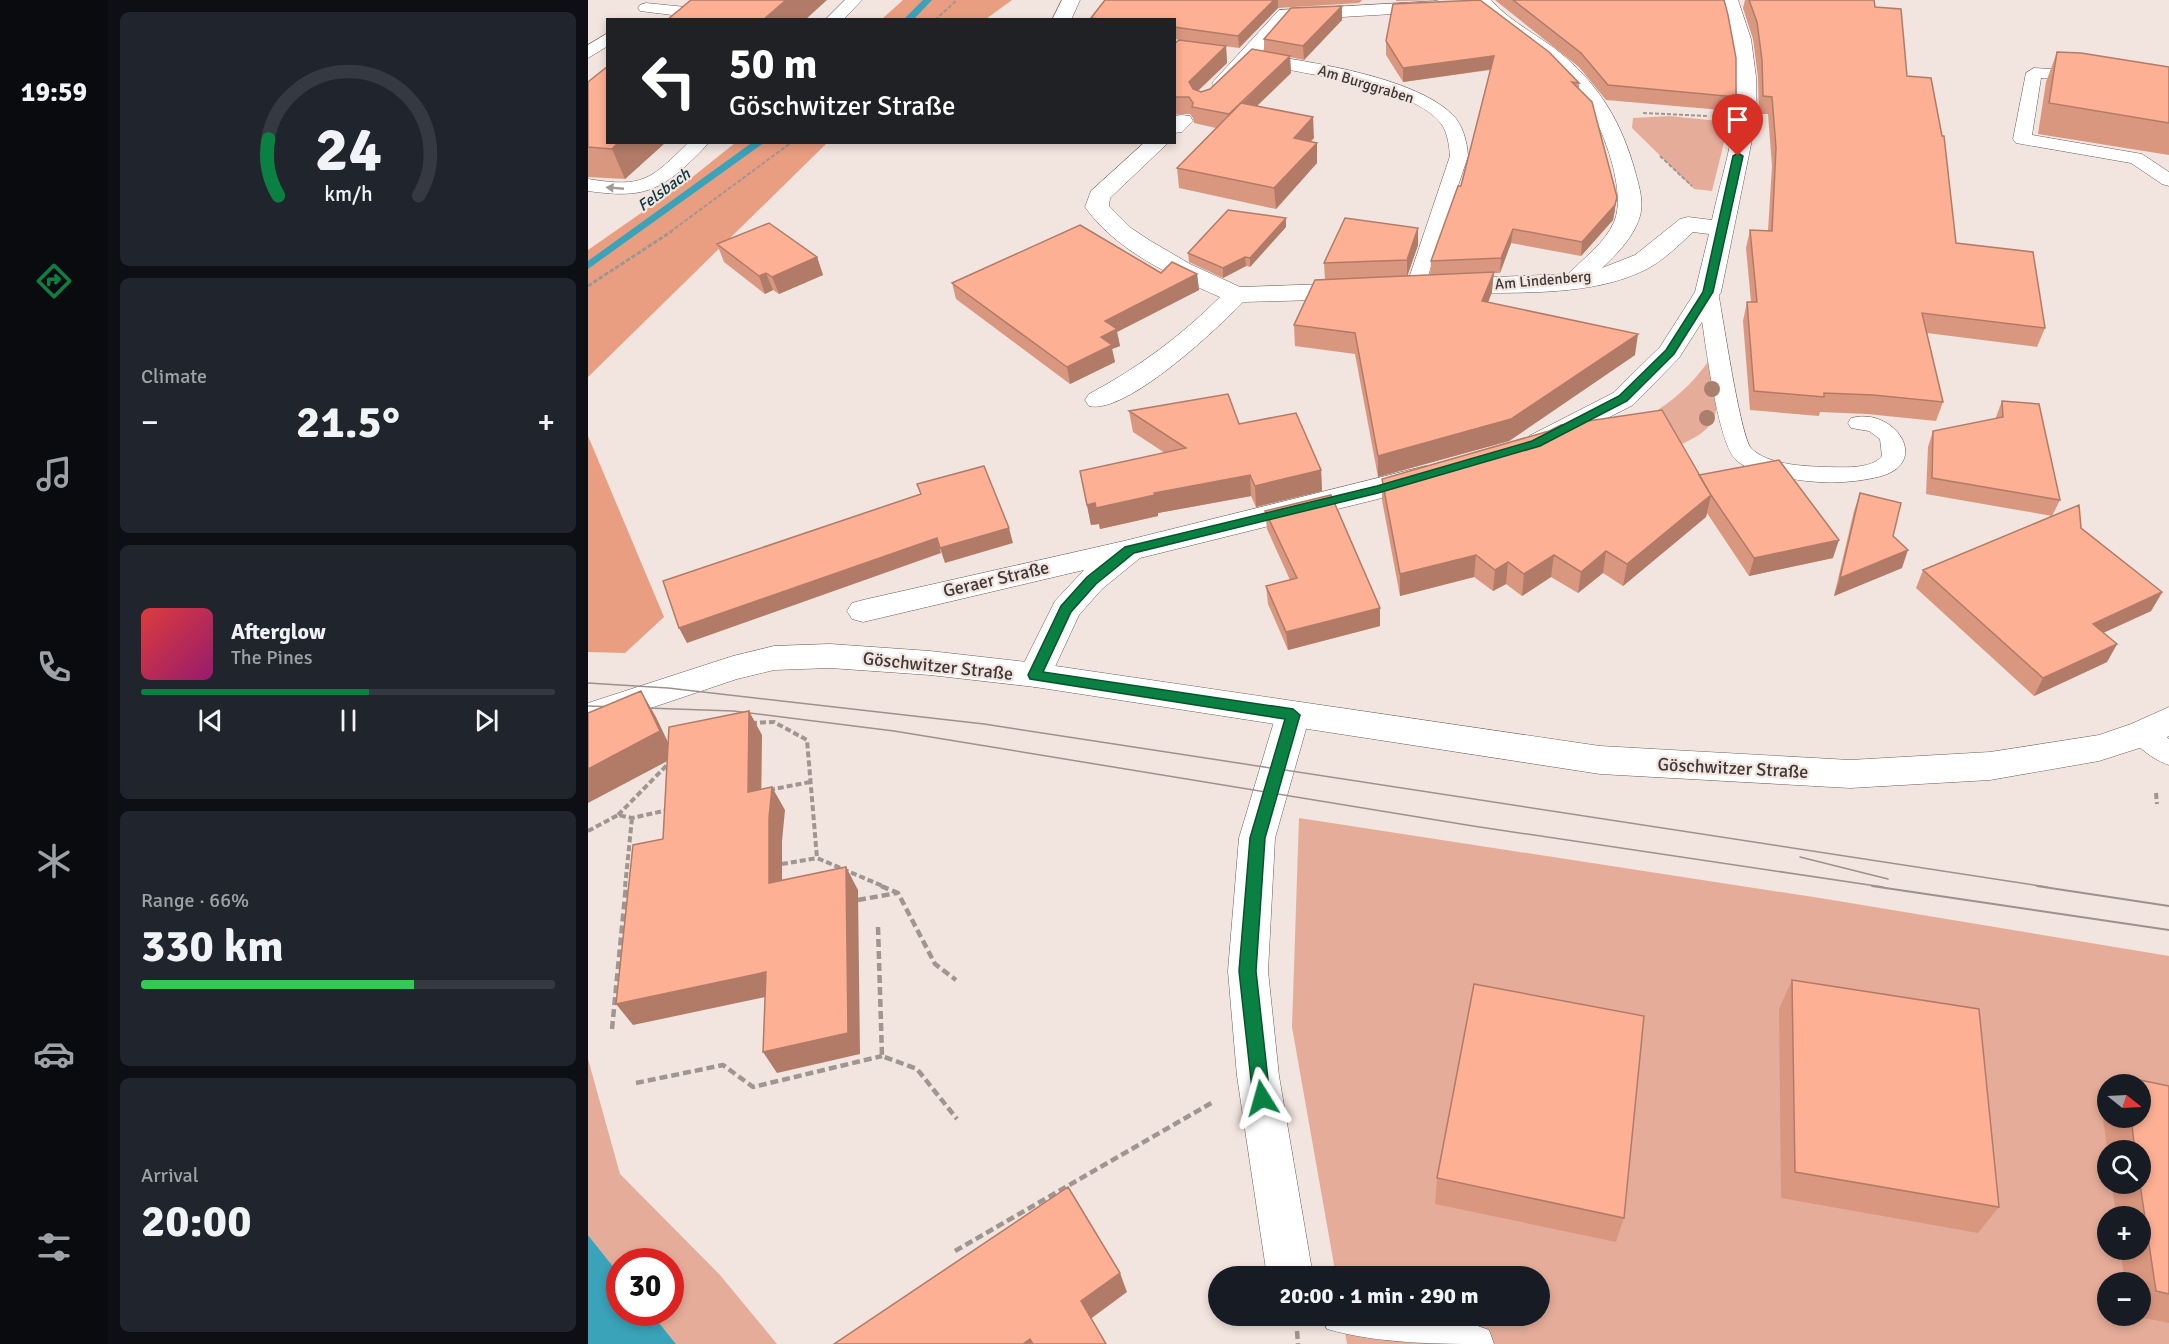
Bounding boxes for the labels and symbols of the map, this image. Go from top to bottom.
street label: Am Burggraben [1316,61,1416,107]
pin [1712,94,1763,156]
water label: Felsbach [634,163,695,216]
one-way arrow [606,183,625,193]
street label: Am Lindenberg [1494,267,1592,293]
street label: Geraer Straße [941,556,1051,602]
street label: Göschwitzer Straße [862,647,1014,685]
street label: Göschwitzer Straße [1657,753,1809,783]
position arrow [1230,1066,1294,1130]
north arrow [2097,1074,2151,1128]
speed limit sign: 30 [606,1248,684,1326]

